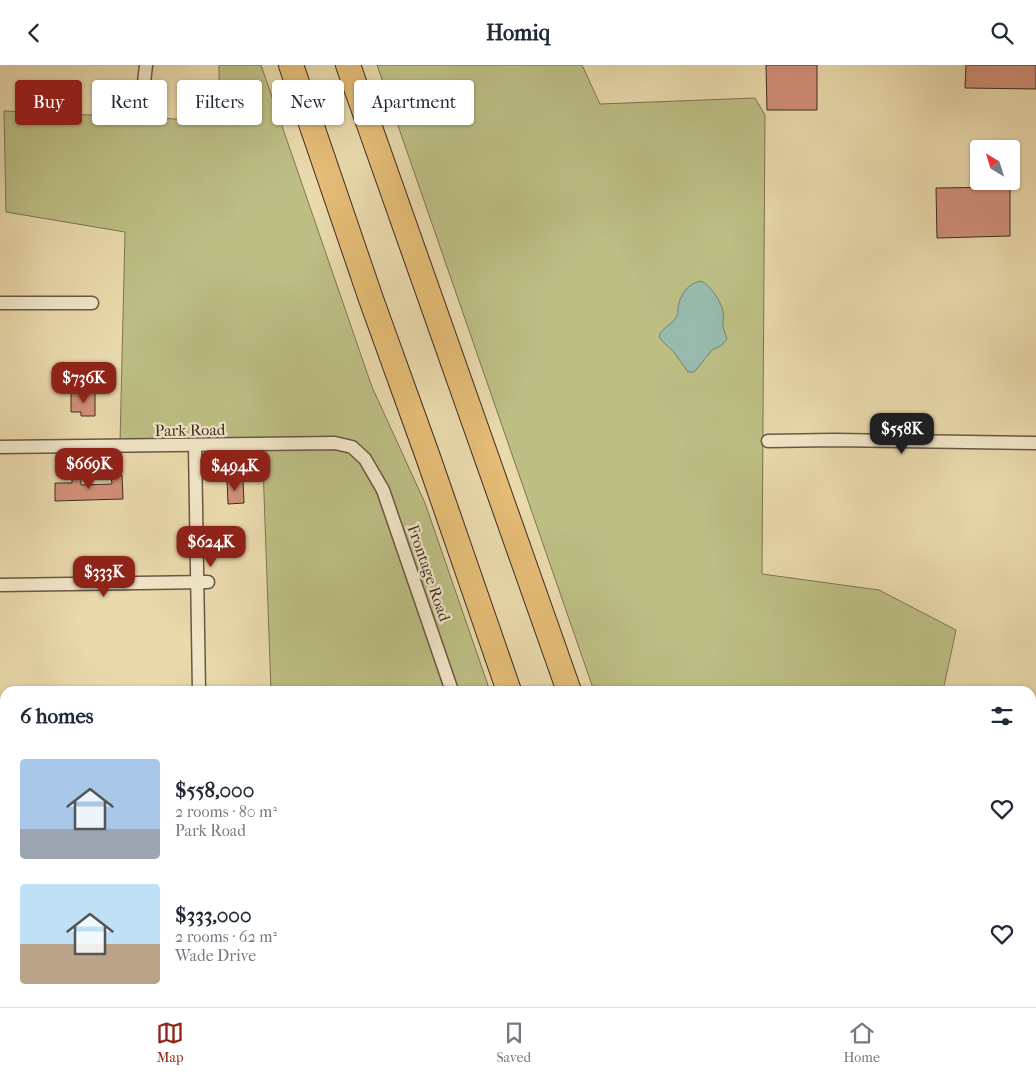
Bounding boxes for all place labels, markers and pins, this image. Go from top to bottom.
pin: $736K [49,361,119,404]
pin: $558K [867,413,937,455]
pin: $669K [54,447,124,490]
pin: $494K [200,449,270,492]
pin: $624K [176,525,246,568]
pin: $333K [69,555,139,598]

